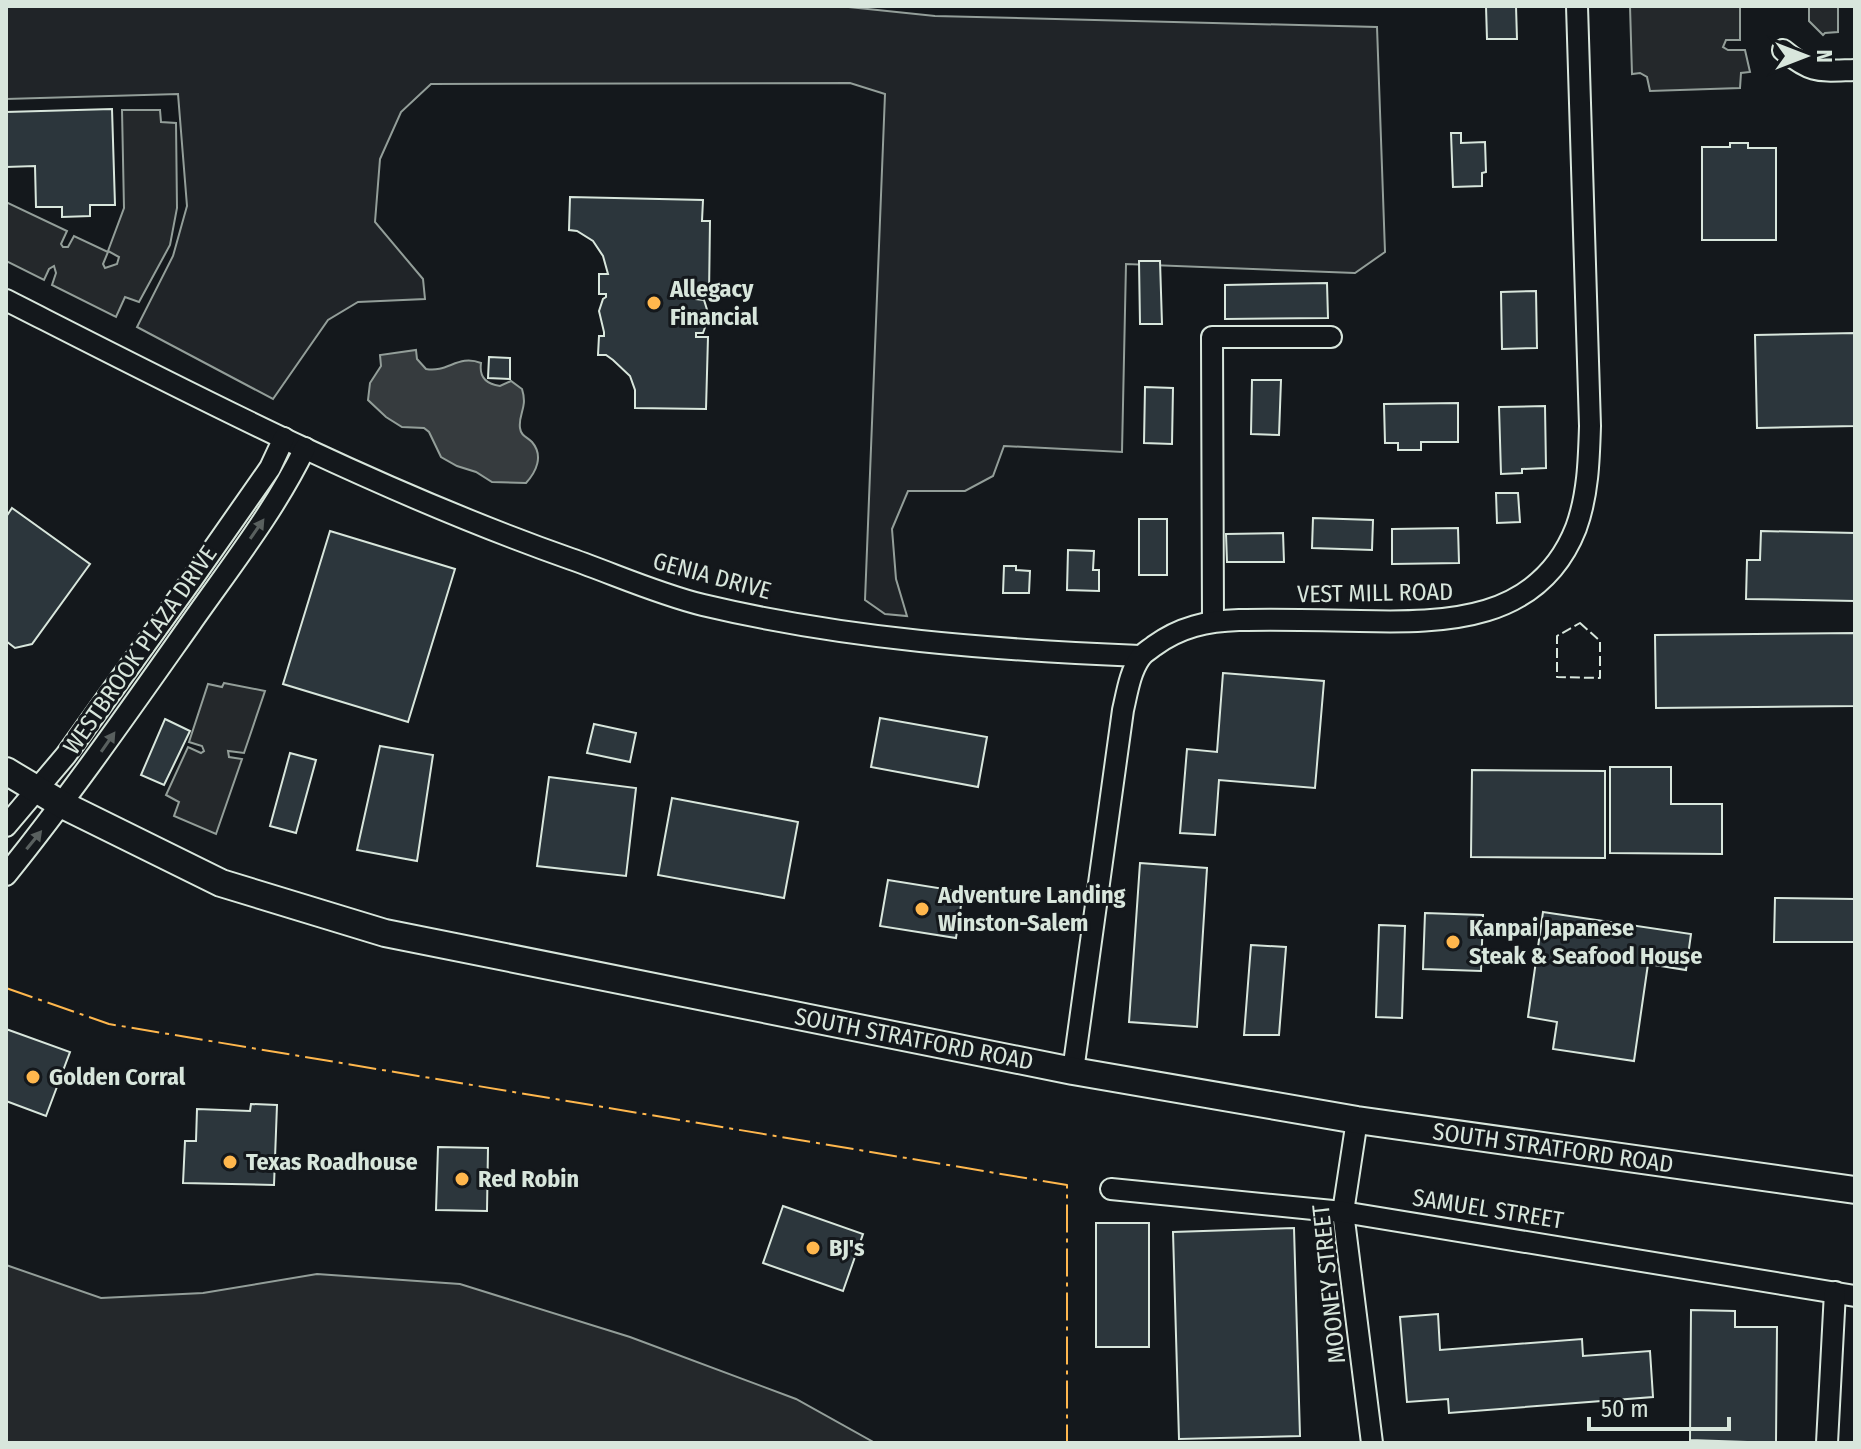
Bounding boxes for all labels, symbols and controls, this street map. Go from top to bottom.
north arrow [1765,16,1845,96]
text: N [1811,49,1838,63]
place label: Allegacy Financial [669,275,759,331]
marker: Allegacy Financial [645,294,663,312]
one-way arrow [249,518,264,539]
street label: WESTBROOK PLAZA DRIVE [57,540,223,760]
street label: GENIA DRIVE [650,547,774,605]
street label: VEST MILL ROAD [1297,578,1453,608]
one-way arrow [100,731,115,752]
one-way arrow [25,830,42,850]
place label: Adventure Landing Winston-Salem [937,881,1126,937]
marker: Adventure Landing Winston-Salem [913,900,931,918]
place label: Kanpai Japanese Steak & Seafood House [1469,914,1702,970]
marker: Kanpai Japanese Steak & Seafood House [1444,933,1462,951]
street label: SOUTH STRATFORD ROAD [792,1002,1036,1076]
place label: Golden Corral [49,1063,186,1091]
marker: Golden Corral [24,1068,42,1086]
street label: SOUTH STRATFORD ROAD [1431,1117,1675,1179]
place label: Texas Roadhouse [246,1148,418,1176]
marker: Texas Roadhouse [221,1153,239,1171]
place label: Red Robin [478,1165,579,1193]
marker: Red Robin [453,1170,471,1188]
street label: SAMUEL STREET [1411,1183,1565,1235]
street label: MOONEY STREET [1307,1203,1351,1365]
place label: BJ's [829,1234,865,1262]
marker: BJ's [804,1239,822,1257]
scale bar [1589,1381,1729,1431]
text: 50 m [1601,1395,1649,1423]

